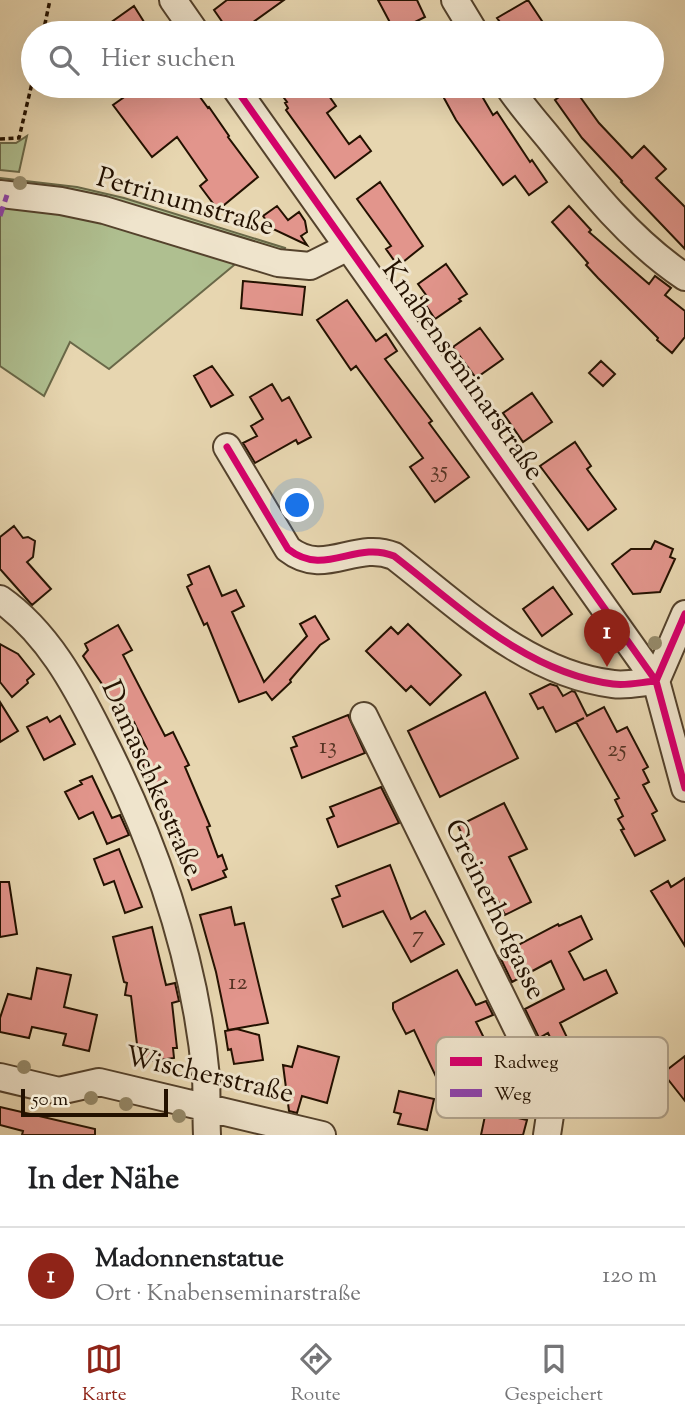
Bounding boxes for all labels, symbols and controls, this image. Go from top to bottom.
search box [21,21,664,98]
icon: search [45,41,83,79]
text: Hier suchen [101,41,236,78]
street label: Petrinumstraße [92,159,278,247]
street label: Knabenseminarstraße [371,253,553,489]
house number: 35 [430,454,448,488]
your location [280,488,314,522]
pin: 1 [584,609,630,667]
street label: Damaschkestraße [90,675,212,883]
house number: 13 [319,730,337,764]
house number: 25 [607,733,627,767]
street label: Greinerhofgasse [433,813,555,1007]
house number: 7 [412,919,424,953]
house number: 12 [228,966,248,1000]
street label: Wischerstraße [120,1037,298,1115]
legend [436,1037,668,1118]
text: Radweg [494,1050,558,1077]
text: Weg [494,1082,531,1109]
scale bar [21,1086,168,1118]
text: 50 m [32,1087,68,1114]
text: In der Nähe [28,1159,179,1202]
text: Madonnenstatue [95,1241,284,1278]
text: 1 [47,1260,55,1293]
text: 120 m [602,1260,657,1293]
text: Ort · Knabenseminarstraße [95,1278,361,1311]
tab: Karte [82,1340,127,1409]
tab: Route [291,1340,340,1409]
tab: Gespeichert [504,1340,603,1409]

